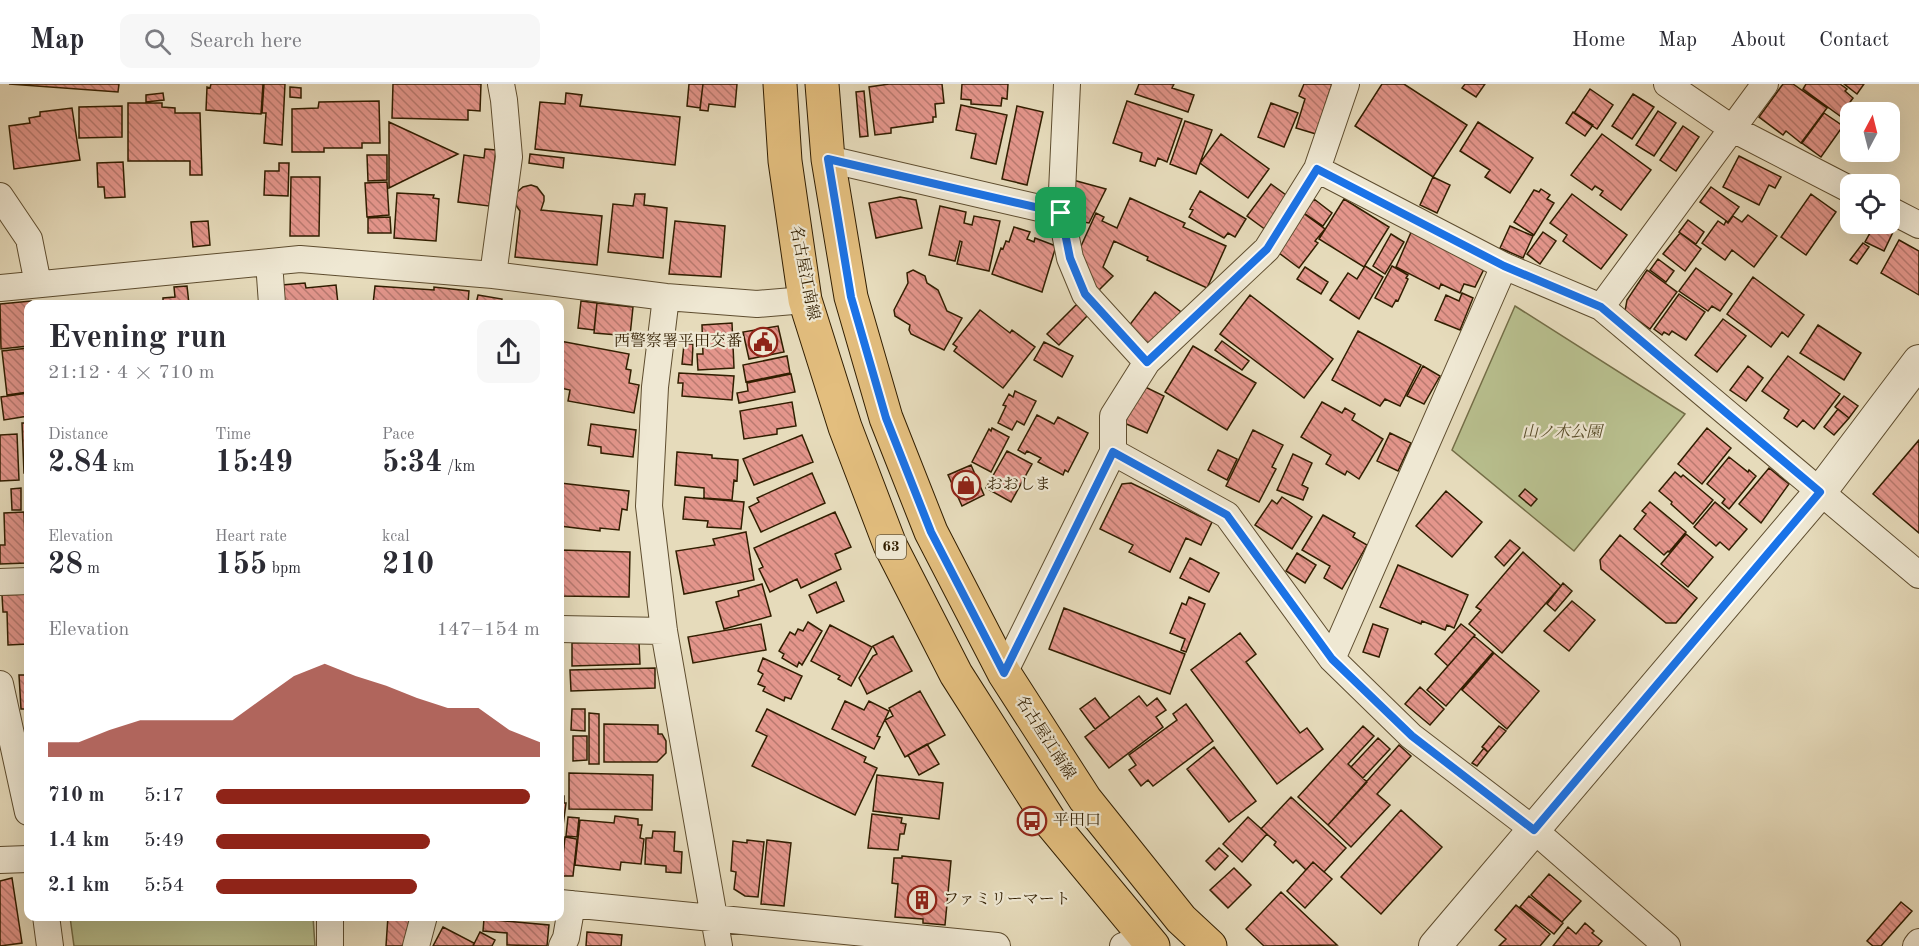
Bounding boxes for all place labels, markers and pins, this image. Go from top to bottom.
pin [1035,187,1086,238]
public building icon: 西警察署平田交番 [747,326,779,358]
place label: 西警察署平田交番 [614,332,742,350]
shop icon: おおしま [950,469,982,501]
place label: おおしま [987,476,1051,493]
bus stop icon: 平田口 [1016,805,1048,837]
place label: 平田口 [1053,811,1101,829]
building icon: ファミリーマート [906,884,938,916]
place label: ファミリーマート [943,891,1071,908]

